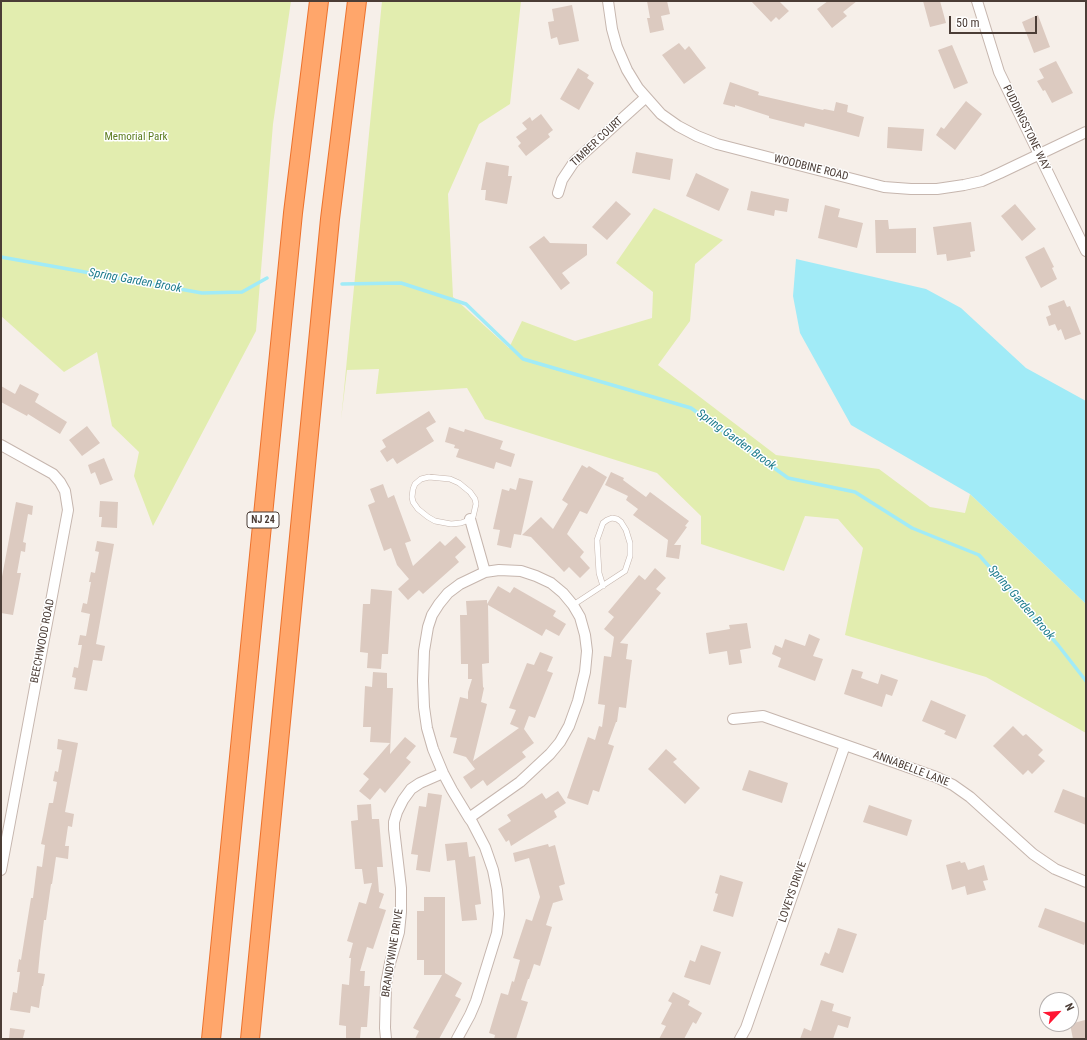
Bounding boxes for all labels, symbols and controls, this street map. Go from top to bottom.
scale bar [951,8,1039,34]
text: 50 m [956,16,980,30]
street label: PUDDINGSTONE WAY [1000,83,1052,173]
street label: TIMBER COURT [568,114,626,170]
park label: Memorial Park [104,130,168,144]
street label: WOODBINE ROAD [772,152,850,184]
water label: Spring Garden Brook [87,266,183,296]
water label: Spring Garden Brook [694,406,778,474]
road number: NJ 24 [247,512,279,528]
water label: Spring Garden Brook [985,563,1057,643]
street label: BEECHWOOD ROAD [28,598,58,684]
street label: ANNABELLE LANE [871,748,951,790]
street label: LOVEYS DRIVE [776,860,810,924]
street label: BRANDYWINE DRIVE [379,908,407,998]
north arrow [1039,992,1079,1032]
text: N [1062,1001,1077,1013]

